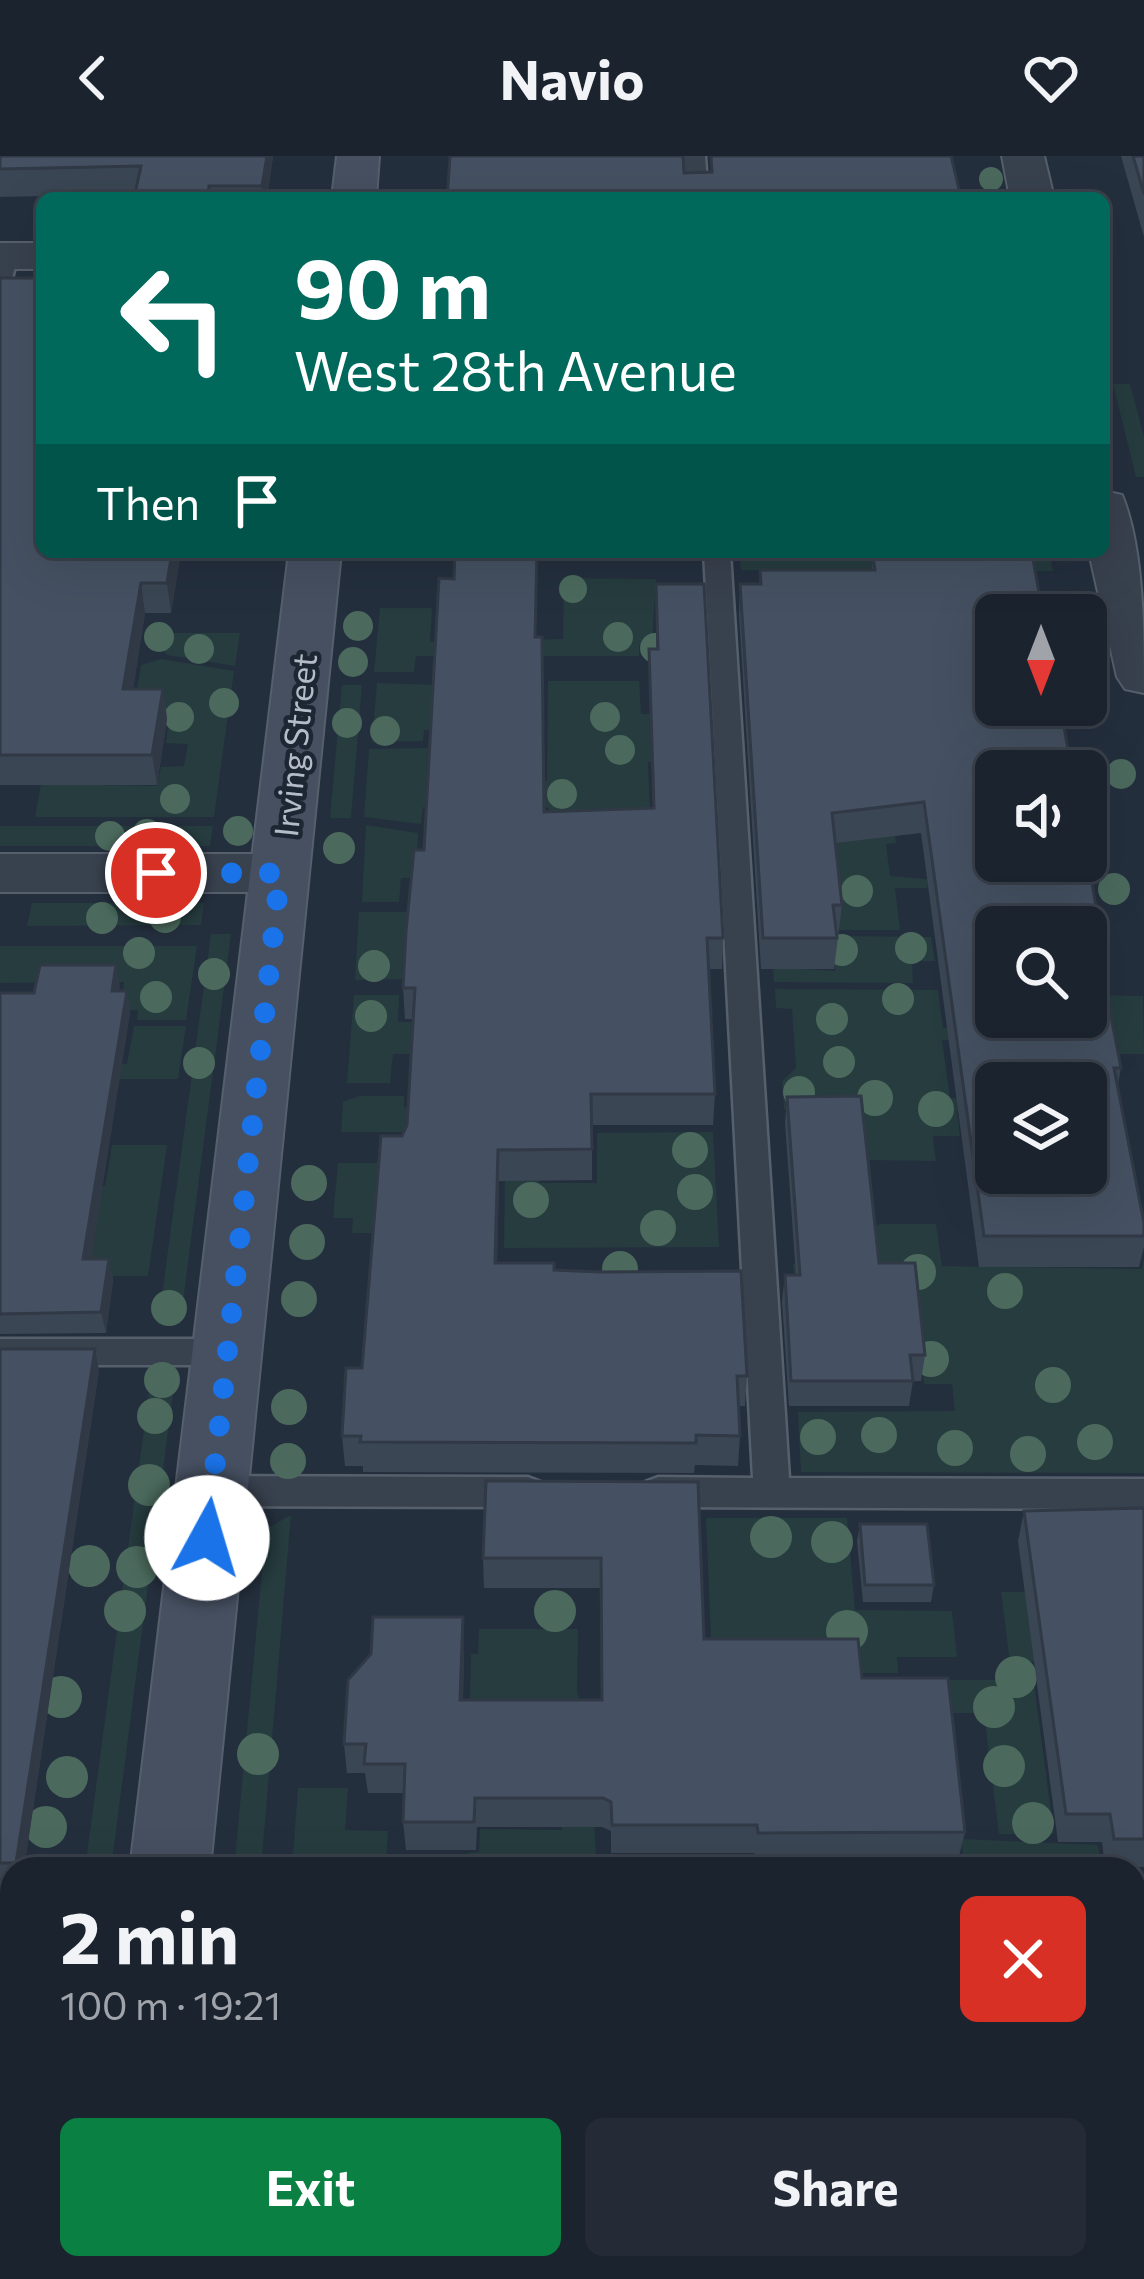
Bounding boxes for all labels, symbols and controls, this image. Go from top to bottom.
icon: back [60,45,126,111]
text: Navio [500,45,644,111]
icon: heart [1018,45,1084,111]
text: 90 m [294,234,491,336]
icon: left [96,240,252,396]
text: West 28th Avenue [294,336,737,402]
icon: arrive [224,468,290,534]
text: Then [96,474,200,529]
north arrow [975,594,1107,726]
map controls [975,594,1107,1194]
street label: Irving Street [264,651,324,839]
button: sound [975,750,1107,882]
pin [105,822,207,924]
icon: arrive [123,840,189,906]
button: search [975,906,1107,1038]
button: layers [975,1062,1107,1194]
position arrow [144,1475,270,1601]
text: 2 min [60,1891,239,1979]
button: close [960,1896,1086,2022]
text: 100 m · 19:21 [60,1980,281,2028]
button: Exit [60,2118,561,2256]
button: Share [585,2118,1086,2256]

